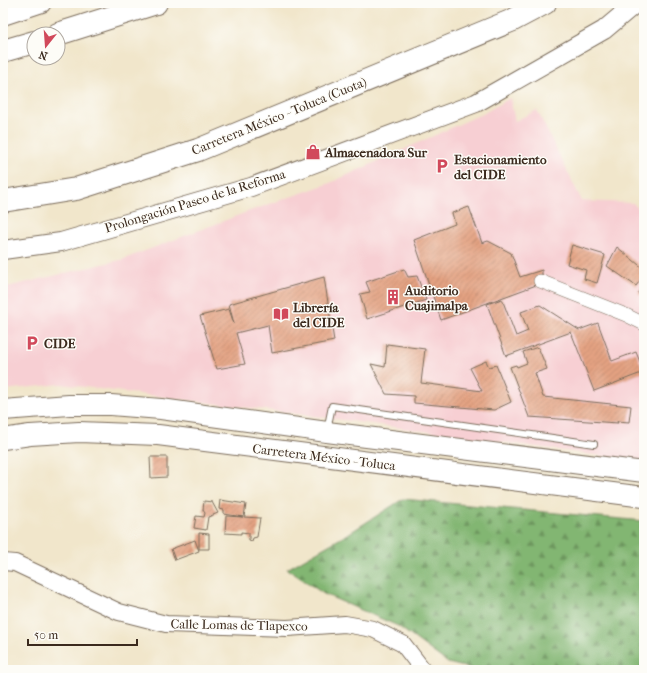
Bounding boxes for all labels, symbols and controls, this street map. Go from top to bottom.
north arrow [26,26,66,66]
text: N [37,47,49,63]
street label: Carretera México - Toluca (Cuota) [189,74,369,158]
shop icon: Almacenadora Sur [304,143,322,161]
place label: Almacenadora Sur [324,145,427,160]
place label: Estacionamiento del CIDE [454,152,547,182]
parking icon: Estacionamiento del CIDE [433,157,451,175]
street label: Prolongación Paseo de la Reforma [103,166,288,236]
place label: Auditorio Cuajimalpa [404,283,469,314]
building icon: Auditorio Cuajimalpa [384,288,402,306]
place label: Librería del CIDE [293,300,344,330]
library icon: Librería del CIDE [272,305,290,323]
parking icon: CIDE [23,334,41,352]
place label: CIDE [44,336,76,351]
street label: Carretera México - Toluca [252,441,397,473]
street label: Calle Lomas de Tlapexco [170,616,308,634]
scale bar [28,621,137,647]
text: 50 m [34,628,58,642]

